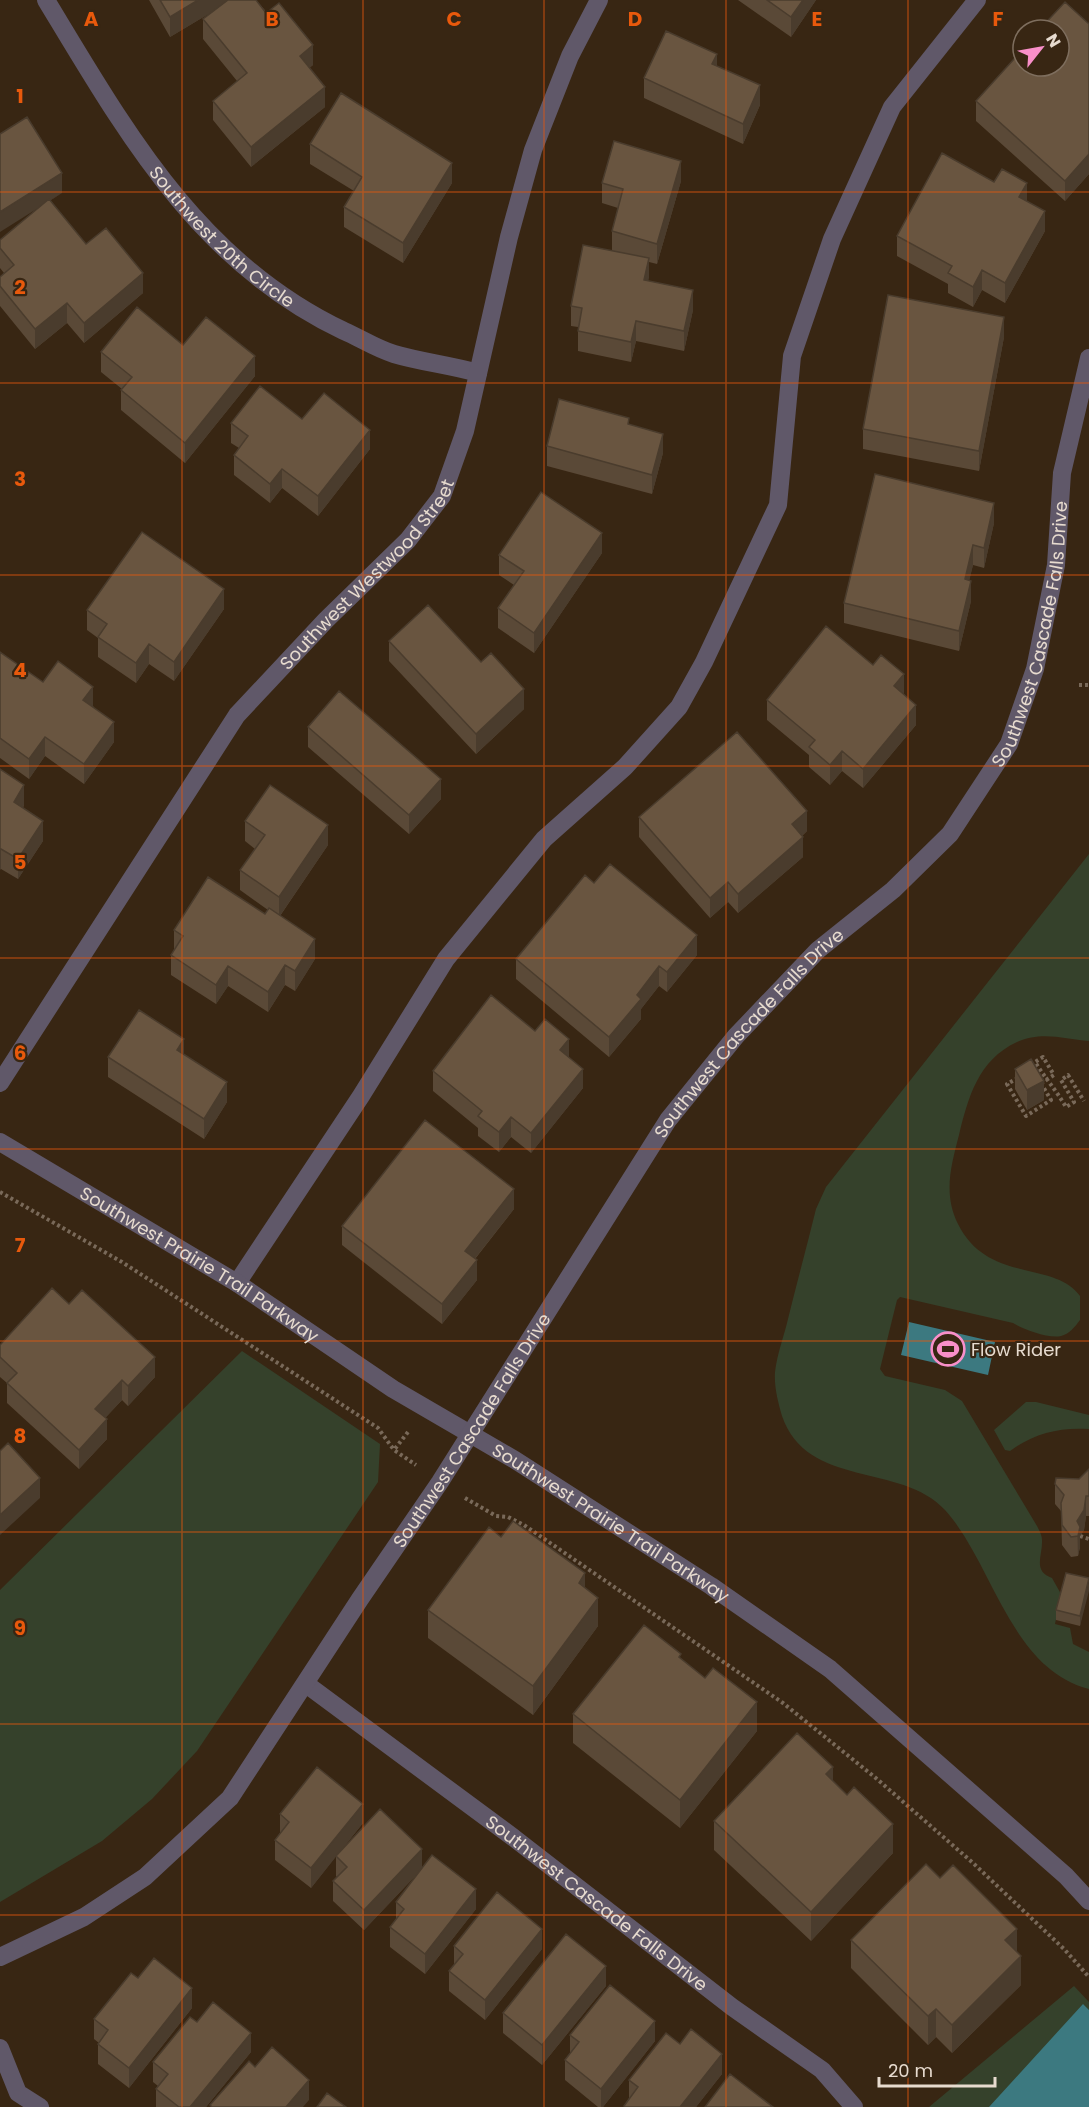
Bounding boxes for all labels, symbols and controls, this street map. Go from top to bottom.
text: A [84,5,99,33]
text: B [265,5,279,33]
text: C [446,5,462,33]
text: D [628,5,642,33]
text: E [812,5,822,33]
text: F [993,5,1004,33]
north arrow [1011,18,1071,78]
text: N [1040,29,1066,52]
text: 1 [16,82,24,110]
street label: Southwest 20th Circle [144,160,300,313]
text: 2 [14,273,26,301]
text: 3 [14,465,26,493]
street label: Southwest Westwood Street [274,476,460,675]
street label: Southwest Cascade Falls Drive [985,500,1073,772]
text: 4 [13,656,27,684]
text: 5 [14,848,27,876]
street label: Southwest Cascade Falls Drive [647,922,849,1142]
text: 6 [14,1039,26,1067]
street label: Southwest Prairie Trail Parkway [76,1180,324,1348]
text: 7 [15,1231,26,1259]
street label: Southwest Cascade Falls Drive [386,1308,556,1552]
sports icon: Flow Rider [930,1331,966,1367]
place label: Flow Rider [971,1337,1061,1362]
text: 8 [14,1422,26,1450]
street label: Southwest Prairie Trail Parkway [488,1437,735,1608]
text: 9 [14,1614,26,1642]
street label: Southwest Cascade Falls Drive [481,1809,713,1996]
scale bar [879,2050,994,2088]
text: 20 m [888,2058,933,2083]

